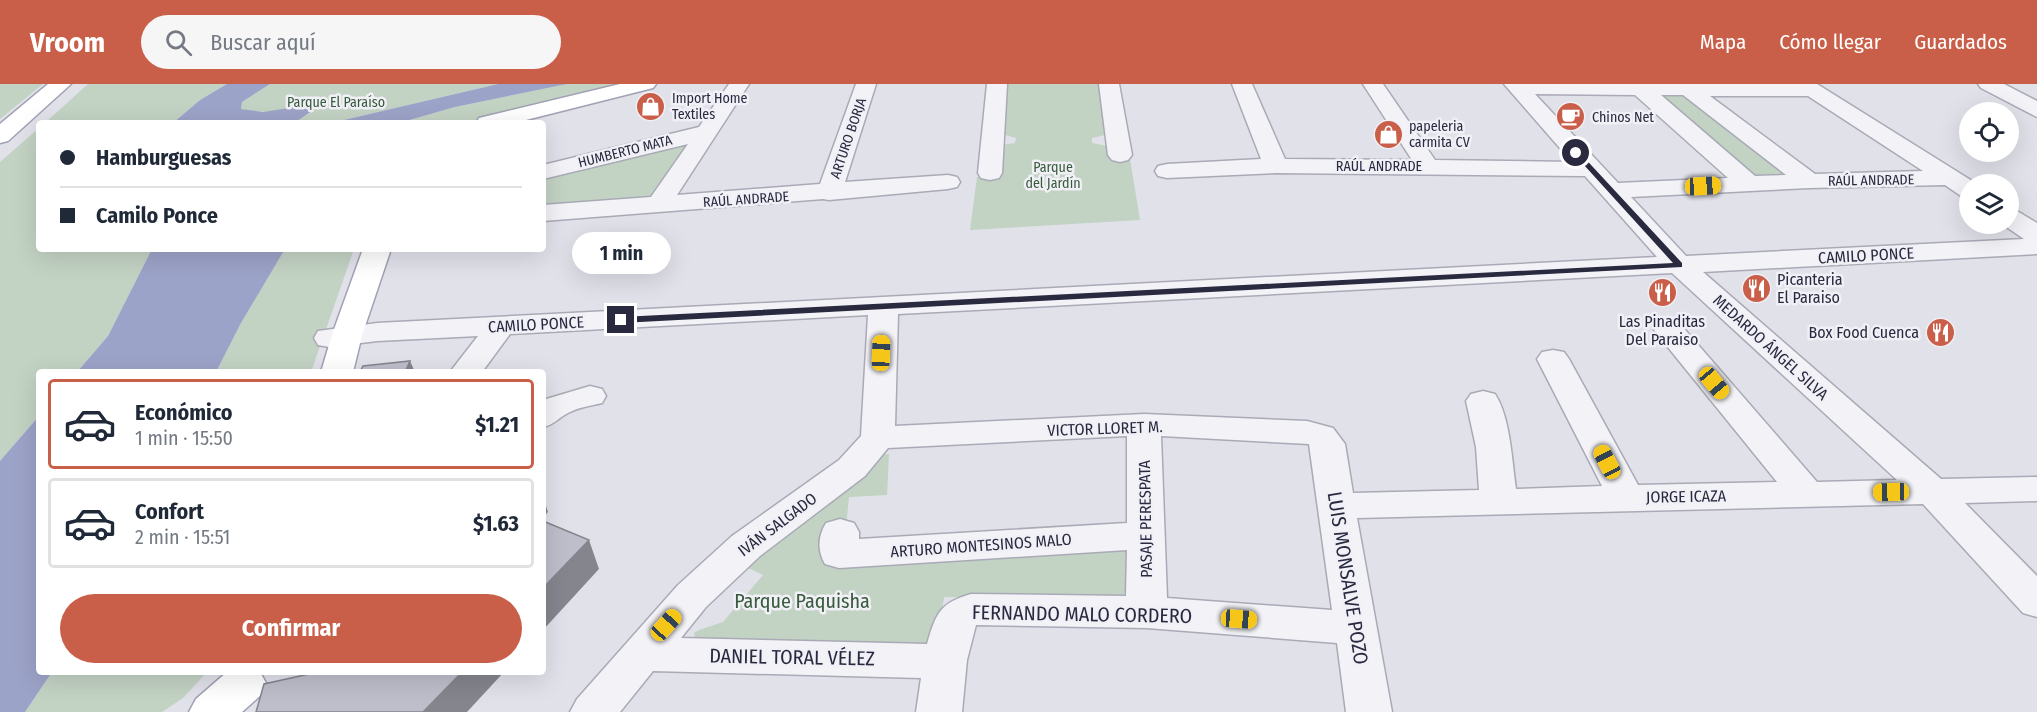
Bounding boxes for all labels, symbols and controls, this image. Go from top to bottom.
search box [141,15,561,69]
text: Vroom [30,26,105,59]
icon: search [162,26,195,59]
text: Buscar aquí [210,29,316,56]
text: Mapa [1700,29,1746,55]
text: Cómo llegar [1779,29,1881,55]
text: Guardados [1914,29,2007,55]
shop icon: Import Home Textiles [635,90,667,122]
place label: Import Home Textiles [672,90,748,123]
park label: Parque El Paraíso [287,94,385,111]
street label: ARTURO BORJA [827,95,870,181]
cafe icon: Chinos Net [1555,101,1587,133]
map controls [1959,102,2019,234]
button: locate [1959,102,2019,162]
place label: Chinos Net [1592,109,1654,126]
shop icon: papeleria carmita CV [1372,118,1404,150]
place label: papeleria carmita CV [1409,118,1471,151]
street label: HUMBERTO MATA [576,131,674,171]
route start [1562,139,1589,166]
text: Hamburguesas [96,144,231,171]
street label: RAÚL ANDRADE [1336,157,1423,175]
park label: Parque del Jardín [1025,159,1081,192]
street label: RAÚL ANDRADE [1828,170,1915,190]
button: layers [1959,174,2019,234]
car [1685,176,1721,196]
street label: RAÚL ANDRADE [702,187,790,211]
text: Camilo Ponce [96,202,218,229]
callout: 1 min [572,233,670,275]
text: 1 min [600,241,643,265]
street label: CAMILO PONCE [1818,243,1914,268]
place label: Picanteria El Paraiso [1777,270,1843,307]
restaurant icon: Picanteria El Paraiso [1740,272,1772,304]
restaurant icon: Las Pinaditas Del Paraiso [1646,277,1678,309]
street label: MEDARDO ÁNGEL SILVA [1709,291,1833,404]
route end [607,306,634,333]
street label: CAMILO PONCE [488,312,584,337]
place label: Las Pinaditas Del Paraiso [1619,312,1705,349]
restaurant icon: Box Food Cuenca [1924,316,1956,348]
place label: Box Food Cuenca [1809,323,1919,342]
car [871,335,891,371]
car [1696,363,1732,403]
icon: car [63,397,117,451]
text: Económico [135,399,233,426]
text: $1.21 [475,411,519,438]
street label: VICTOR LLORET M. [1047,417,1163,440]
text: 1 min · 15:50 [135,426,233,450]
car [1591,442,1623,482]
street label: PASAJE PERESPATA [1135,459,1156,578]
car [1873,483,1909,501]
street label: JORGE ICAZA [1646,486,1727,507]
street label: IVÁN SALGADO [734,489,820,560]
street label: LUIS MONSALVE POZO [1322,490,1374,666]
icon: car [63,496,117,550]
text: Confort [135,498,204,525]
text: $1.63 [473,510,519,537]
text: 2 min · 15:51 [135,525,230,549]
street label: ARTURO MONTESINOS MALO [890,530,1072,561]
park label: Parque Paquisha [734,589,870,613]
button: Confirmar [60,594,522,663]
street label: FERNANDO MALO CORDERO [972,600,1192,628]
car [647,606,685,644]
car [1220,609,1258,629]
street label: DANIEL TORAL VÉLEZ [709,644,875,670]

